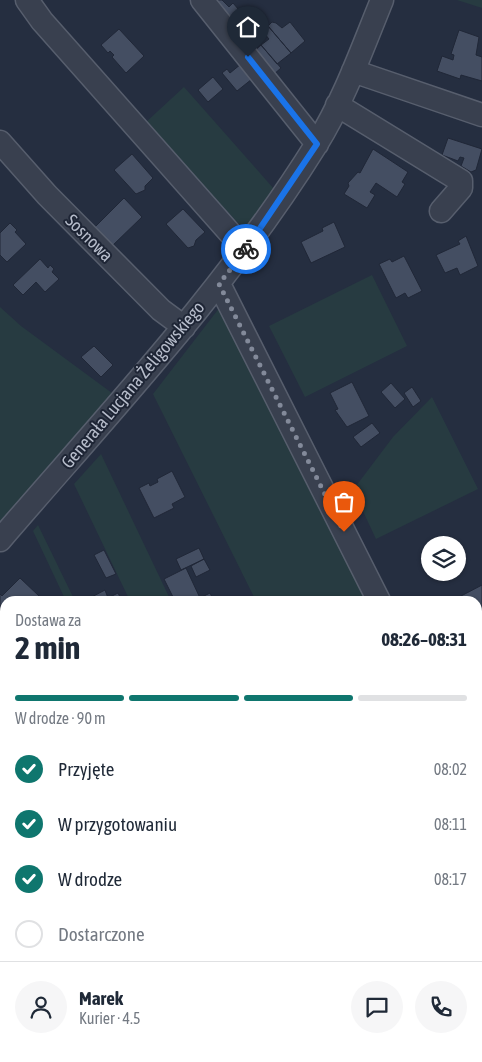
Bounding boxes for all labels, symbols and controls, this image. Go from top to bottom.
pin [227,6,269,57]
icon: home [234,13,262,41]
street label: Sosnowa [61,210,117,266]
courier [221,224,271,274]
icon: bike [232,235,260,263]
street label: Generała Lucjana Żeligowskiego [57,297,209,472]
pin [323,481,365,532]
icon: bag [330,488,358,516]
map controls [421,536,466,581]
button: layers [421,536,466,581]
text: Dostawa za [15,611,81,629]
text: 08:26–08:31 [381,628,467,650]
text: 2 min [15,629,80,666]
text: W drodze · 90 m [15,709,106,727]
icon: check [15,755,43,783]
text: Przyjęte [58,758,115,780]
text: 08:02 [434,760,467,778]
icon: check [15,810,43,838]
text: W przygotowaniu [58,813,177,835]
text: 08:11 [434,815,467,833]
icon: check [15,865,43,893]
text: W drodze [58,868,122,890]
text: 08:17 [434,870,467,888]
text: Dostarczone [58,923,145,945]
button: person [15,981,67,1033]
button: chat [351,981,403,1033]
button: phone [415,981,467,1033]
text: Marek [79,987,123,1009]
text: Kurier · 4.5 [79,1009,141,1027]

